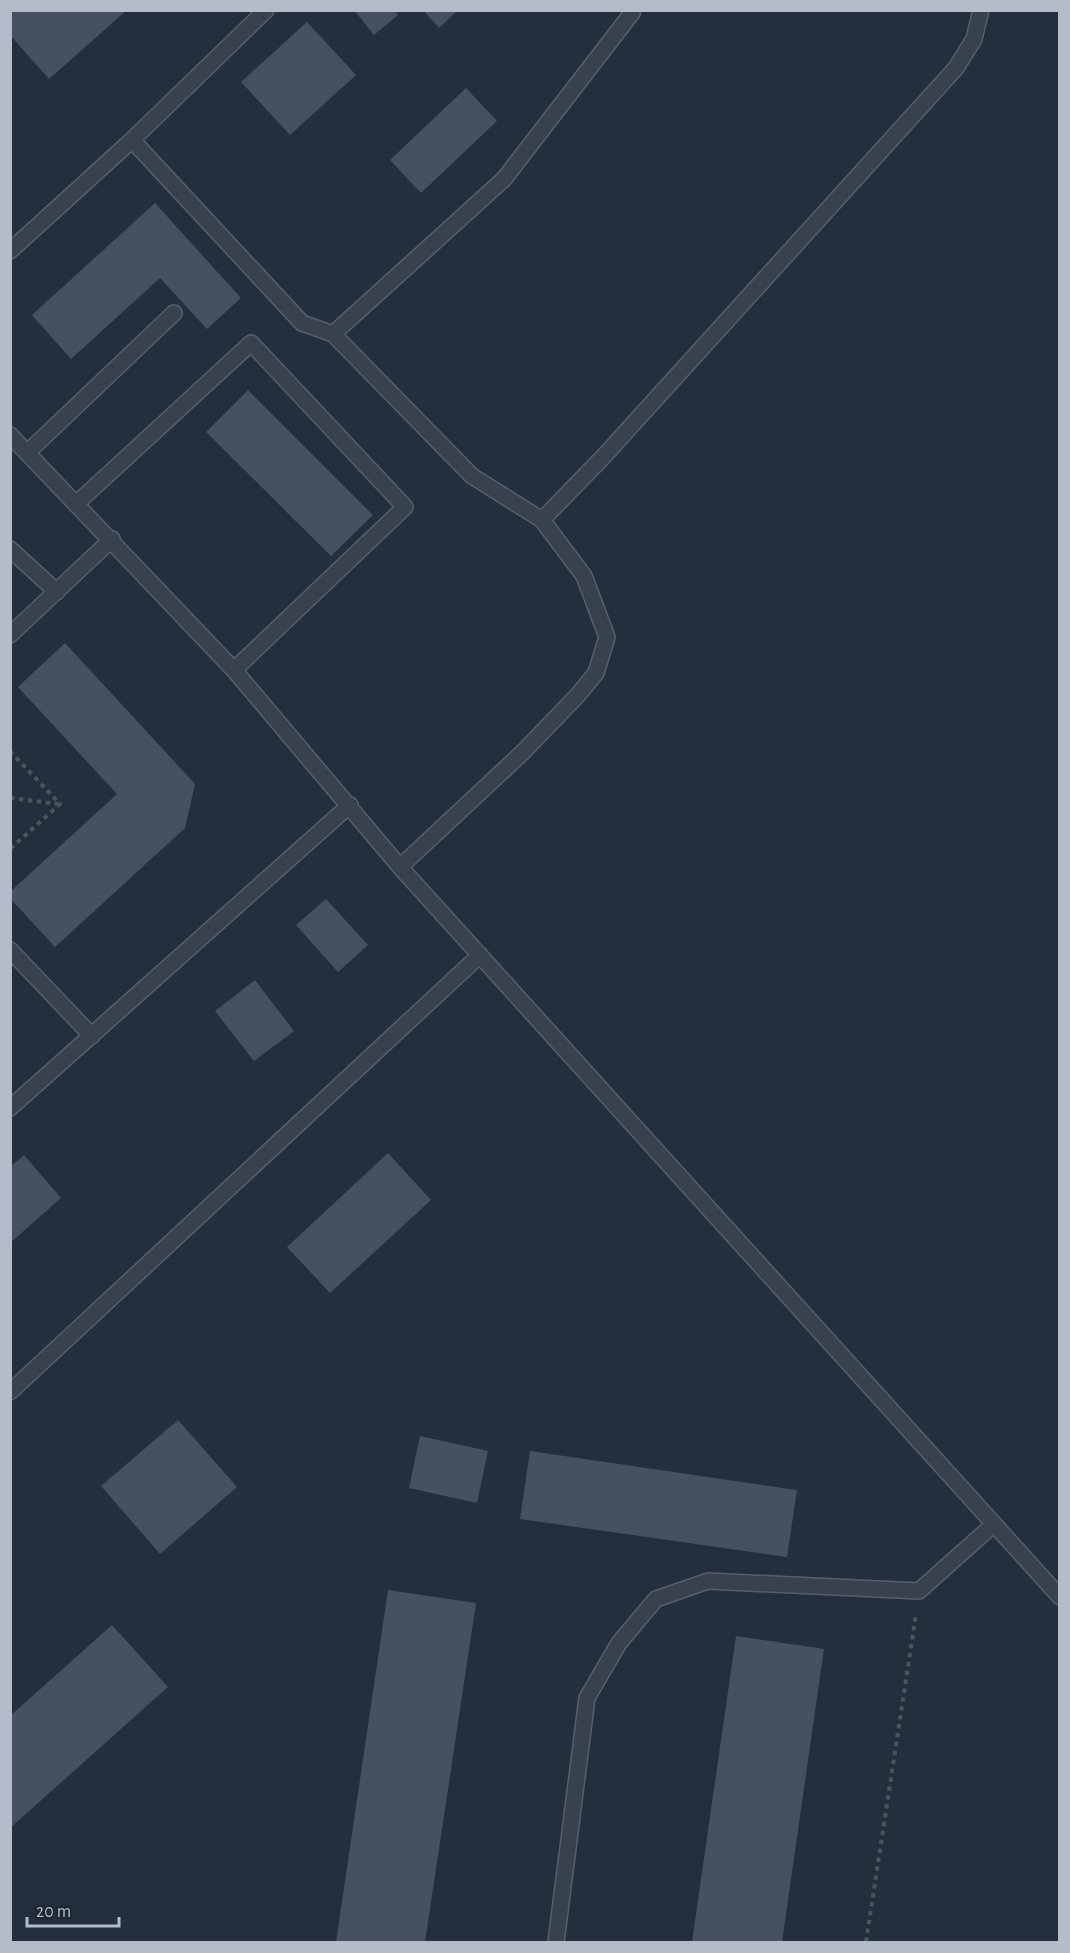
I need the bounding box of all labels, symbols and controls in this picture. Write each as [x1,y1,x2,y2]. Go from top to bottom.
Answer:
scale bar [27,1890,118,1928]
text: 20 m [36,1903,71,1921]

